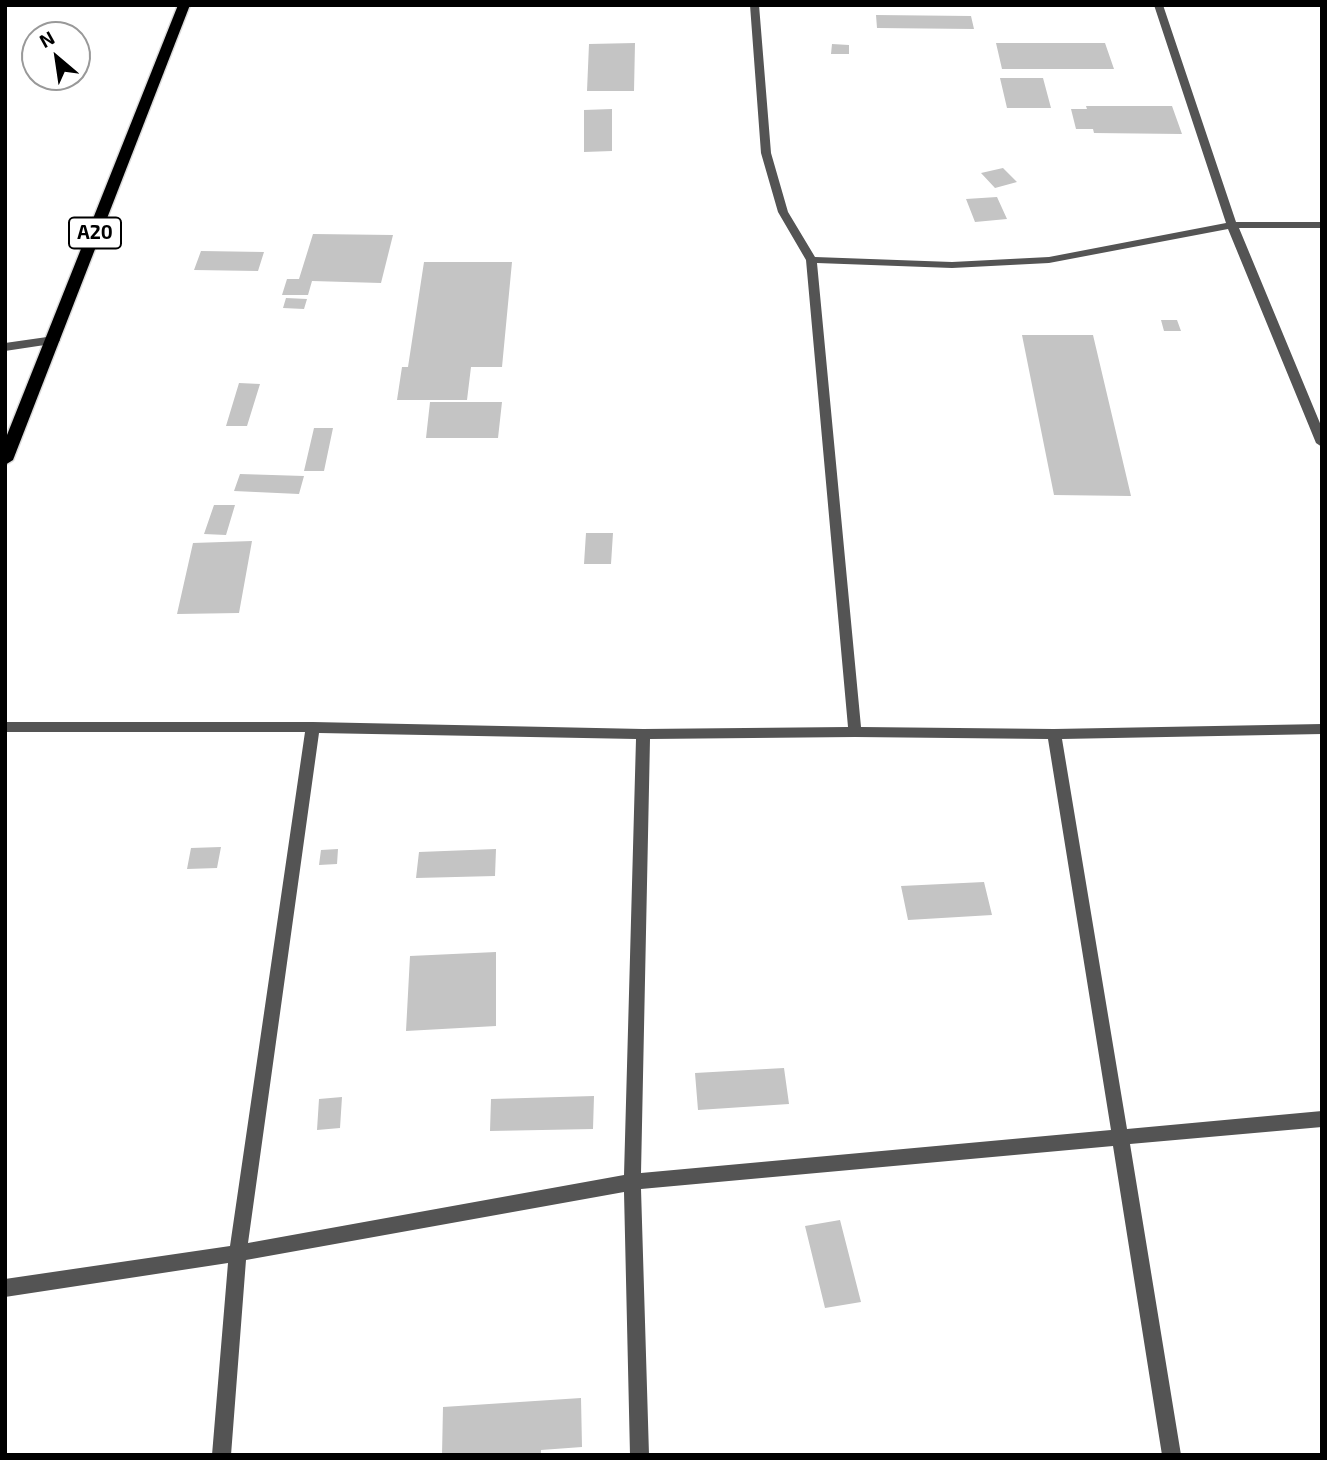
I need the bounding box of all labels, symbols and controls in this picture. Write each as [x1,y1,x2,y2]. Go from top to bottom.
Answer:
north arrow [21,21,91,91]
text: N [35,26,58,52]
road number: A20 [69,218,121,248]

